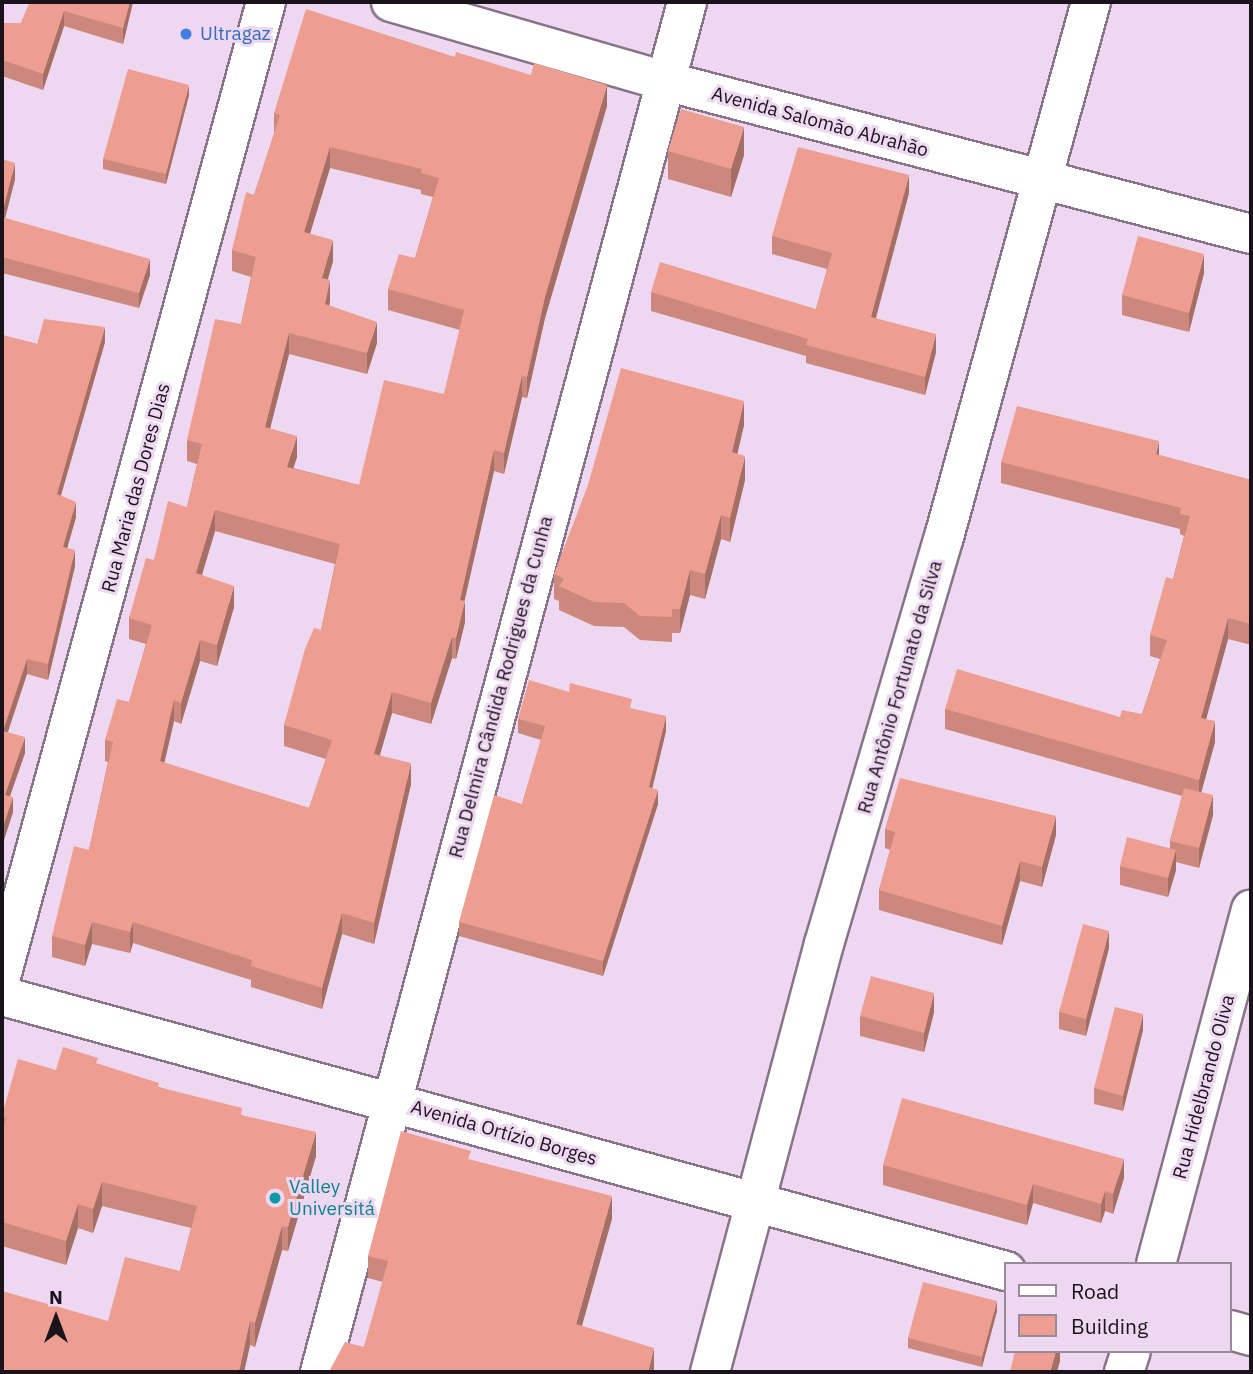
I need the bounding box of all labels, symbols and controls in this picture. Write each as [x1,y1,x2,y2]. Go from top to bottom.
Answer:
place label: Ultragaz [200,23,271,45]
marker: Ultragaz [178,26,194,42]
street label: Avenida Salomão Abrahão [709,82,931,162]
street label: Rua Maria das Dores Dias [97,381,175,595]
street label: Rua Delmira Cândida Rodrigues da Cunha [444,514,558,860]
street label: Rua Antônio Fortunato da Silva [853,558,947,816]
street label: Rua Hidelbrando Oliva [1168,992,1240,1182]
street label: Avenida Ortízio Borges [408,1096,600,1170]
place label: Valley Universitá [289,1176,375,1220]
marker: Valley Universitá [267,1190,283,1206]
legend [1004,1262,1232,1353]
text: Road [1071,1277,1119,1305]
north arrow [21,1283,91,1353]
text: N [49,1285,63,1309]
text: Building [1071,1312,1148,1340]

